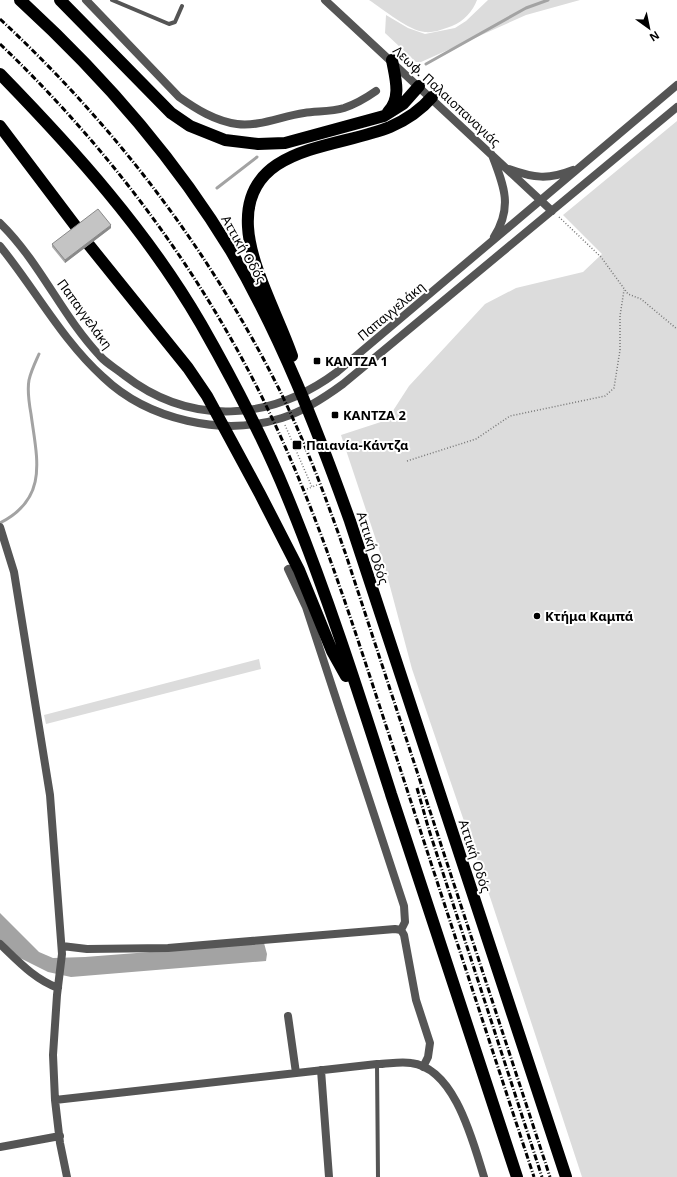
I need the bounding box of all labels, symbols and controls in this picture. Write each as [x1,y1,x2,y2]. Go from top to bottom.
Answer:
north arrow [629,8,669,48]
text: N [647,28,663,46]
street label: Λεωφ. Παλαιοπαναγιάς [389,41,505,151]
street label: Αττική Οδός [217,212,271,286]
street label: Παπαγγελάκη [53,275,117,353]
street label: Παπαγγελάκη [353,277,429,345]
place label: ΚΑΝΤΖΑ 1 [325,352,388,370]
marker: ΚΑΝΤΖΑ 1 [312,356,322,366]
place label: ΚΑΝΤΖΑ 2 [343,406,406,424]
marker: ΚΑΝΤΖΑ 2 [330,410,340,420]
place label: Παιανία-Κάντζα [306,436,409,454]
marker: Παιανία-Κάντζα [291,439,303,451]
street label: Αττική Οδός [353,509,393,587]
place label: Kτήμα Καμπά [545,607,634,625]
marker: Kτήμα Καμπά [532,611,542,621]
street label: Αττική Οδός [455,817,495,895]

